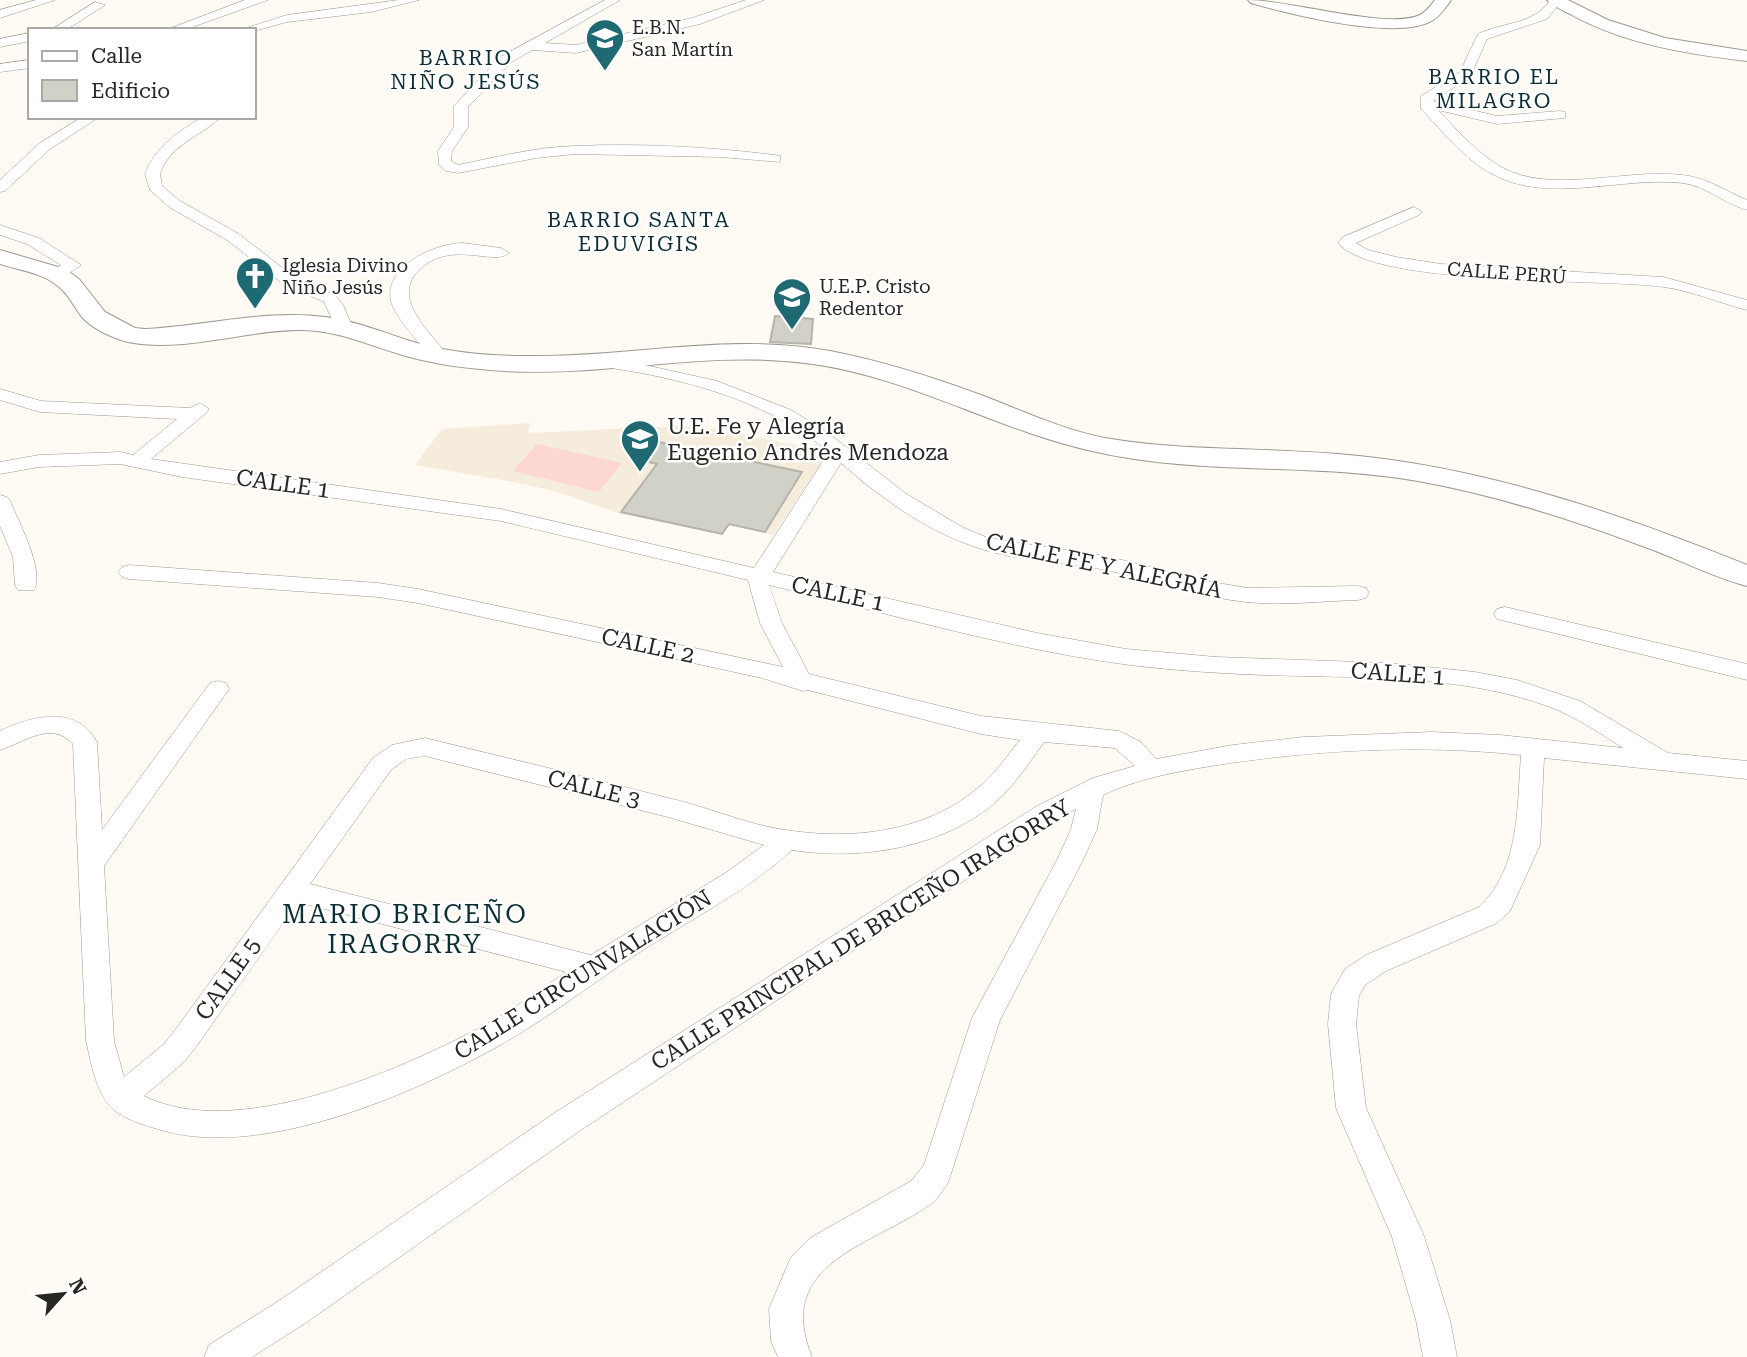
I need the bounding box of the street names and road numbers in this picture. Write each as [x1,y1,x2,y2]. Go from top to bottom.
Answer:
street label: CALLE PERÚ [1446,257,1568,289]
street label: CALLE 1 [234,464,332,504]
street label: CALLE FE Y ALEGRÍA [983,528,1225,604]
street label: CALLE 1 [789,571,887,617]
street label: CALLE 2 [599,623,697,669]
street label: CALLE 1 [1350,657,1446,691]
street label: CALLE 3 [545,764,643,814]
street label: CALLE PRINCIPAL DE BRICEÑO IRAGORRY [646,794,1076,1076]
street label: CALLE CIRCUNVALACIÓN [449,884,717,1066]
street label: CALLE 5 [190,933,266,1025]

